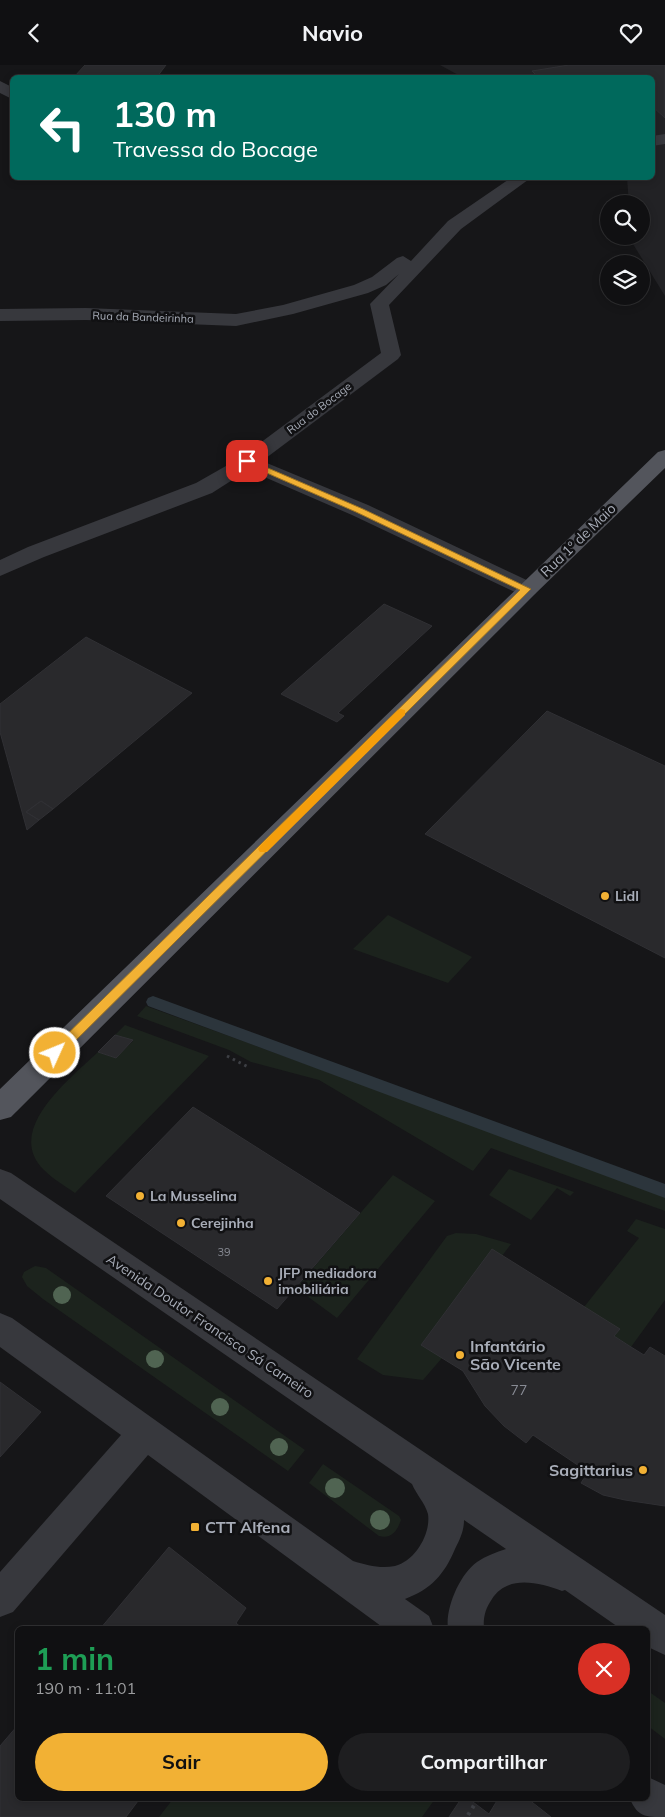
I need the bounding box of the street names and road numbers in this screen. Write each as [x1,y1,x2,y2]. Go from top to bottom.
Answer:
street label: Rua da Bandeirinha [92,308,194,326]
street label: Rua do Bocage [284,379,354,437]
street label: Rua 1º de Maio [536,499,620,581]
street label: Avenida Doutor Francisco Sá Carneiro [103,1250,317,1402]

